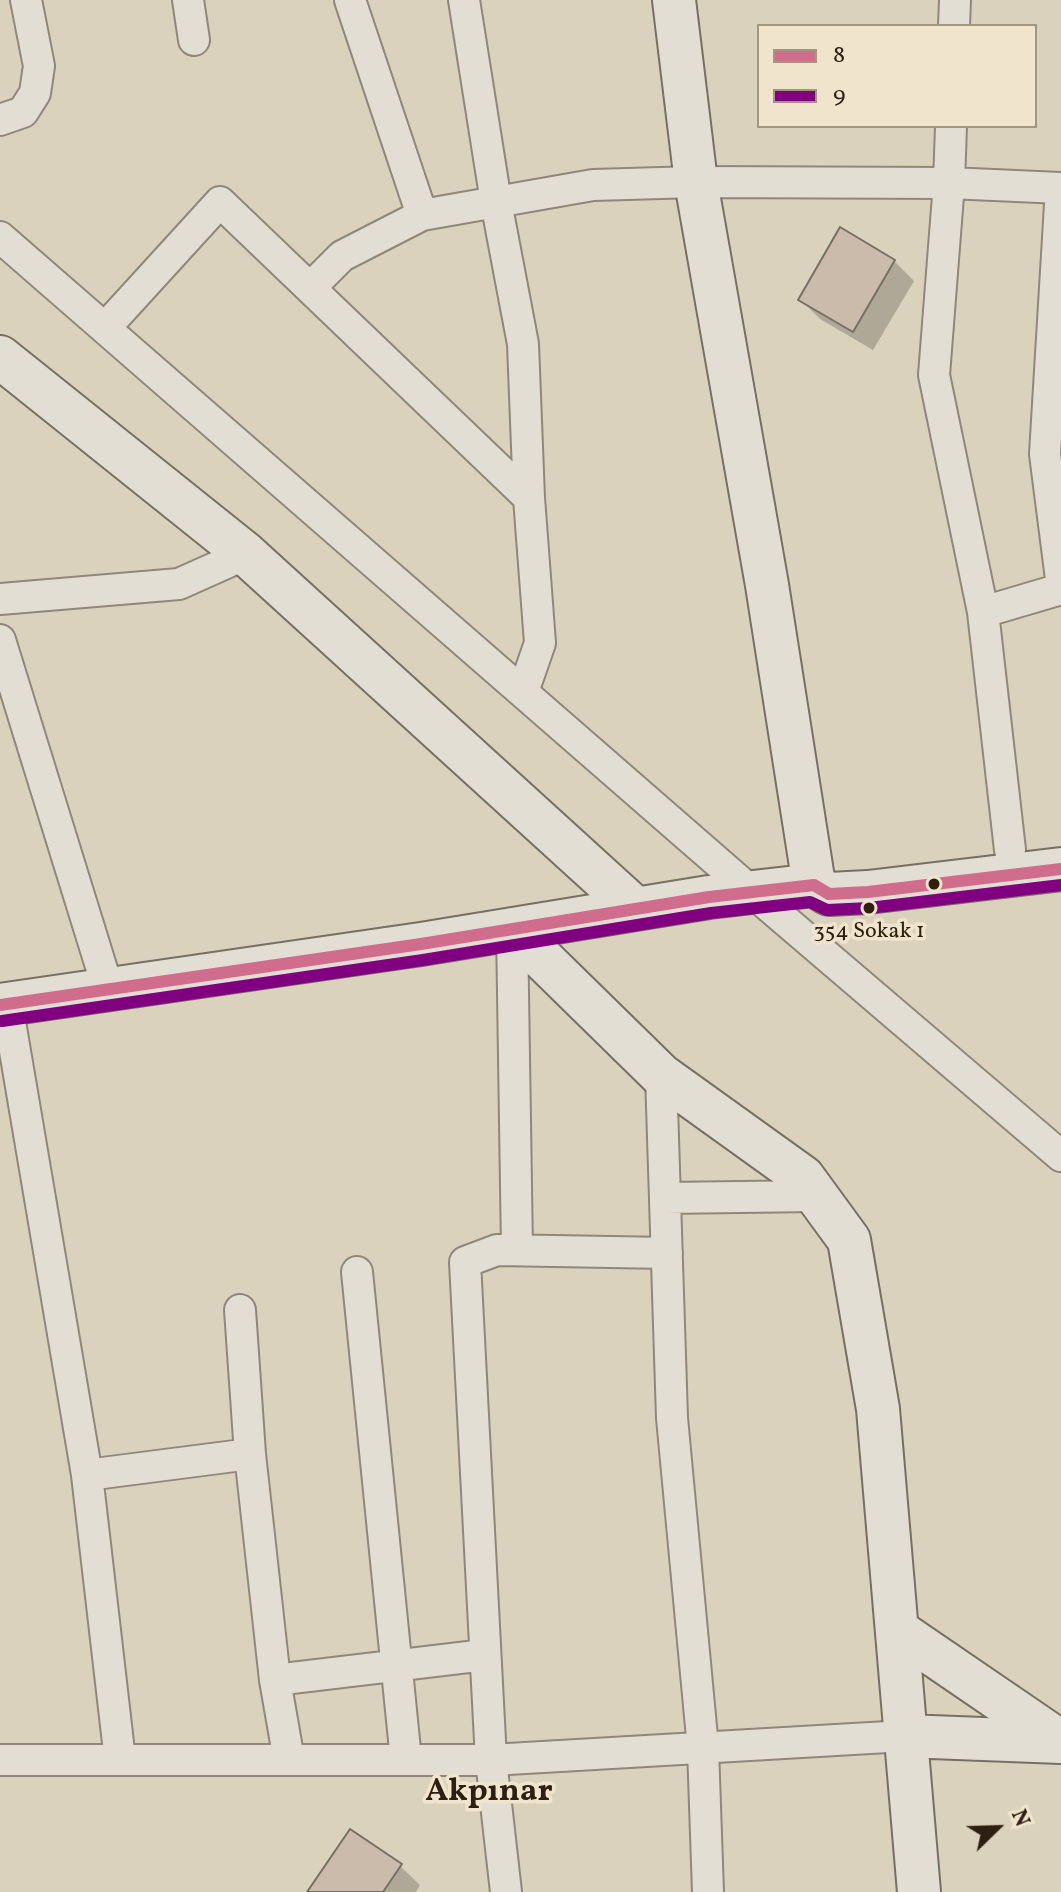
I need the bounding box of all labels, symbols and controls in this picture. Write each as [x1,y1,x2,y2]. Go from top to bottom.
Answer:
legend [757,24,1037,128]
text: 8 [833,39,845,73]
text: 9 [833,79,845,113]
unlabelled marker [926,876,942,892]
marker: 354 Sokak 1 [861,900,877,916]
place label: 354 Sokak 1 [814,920,924,946]
district label: Akpınar [425,1775,553,1813]
north arrow [957,1788,1037,1868]
text: N [1002,1805,1037,1832]

